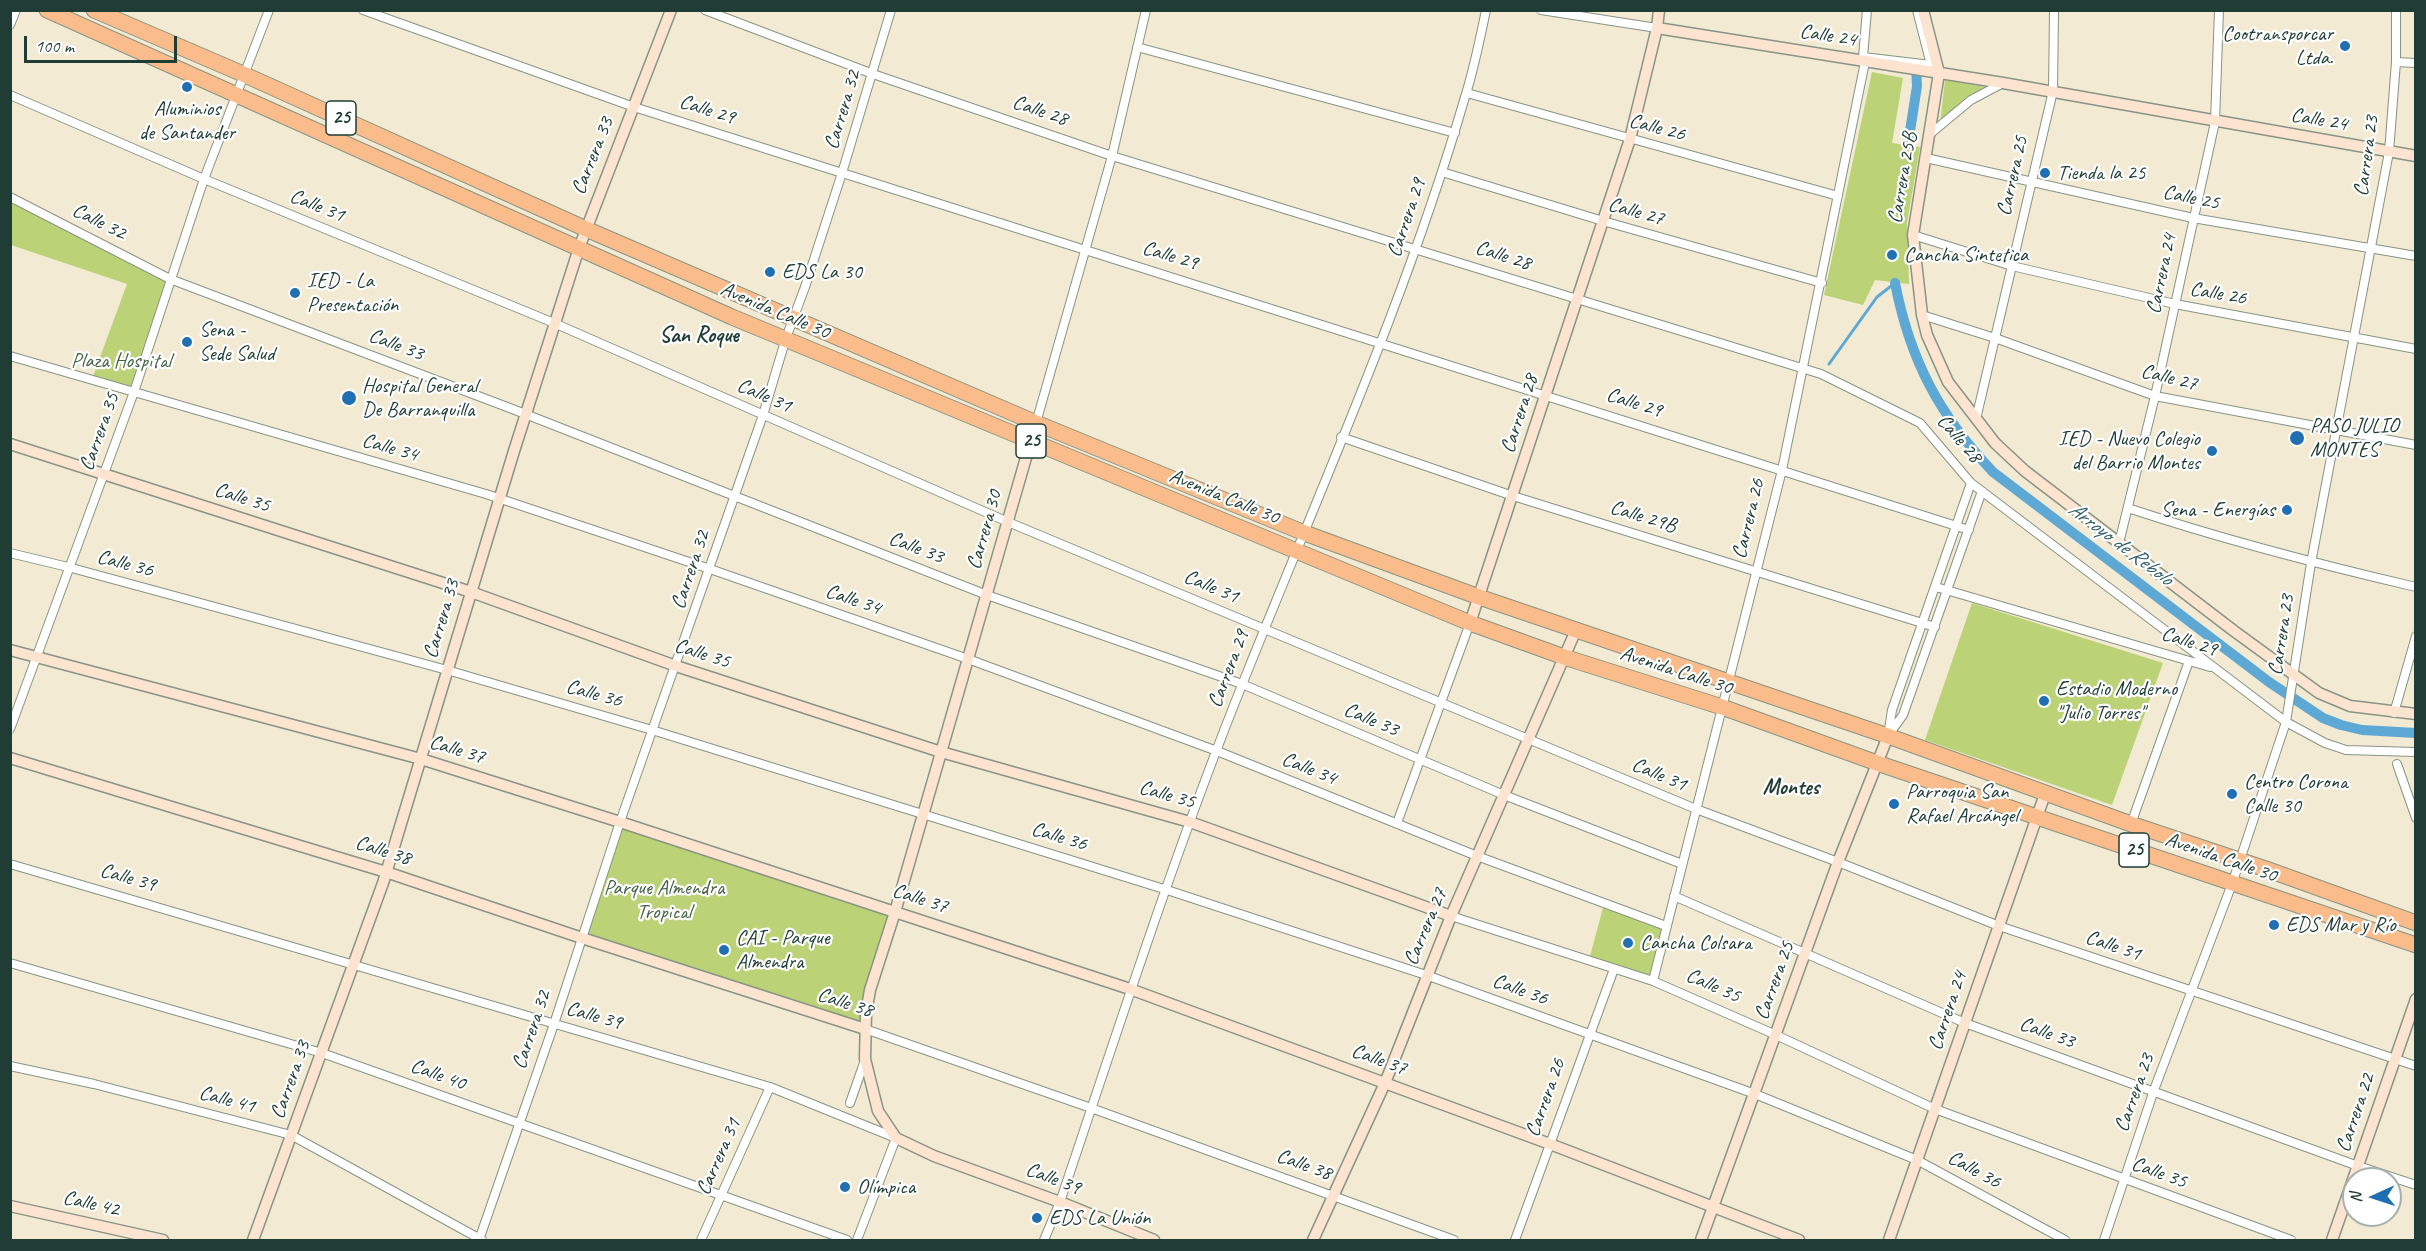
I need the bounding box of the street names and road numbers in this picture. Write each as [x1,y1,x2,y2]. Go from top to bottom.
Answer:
street label: Calle 24 [1798,19,1858,53]
street label: Carrera 32 [819,67,867,153]
street label: Calle 29 [676,89,738,131]
street label: Calle 28 [1009,90,1071,132]
road number: 25 [326,101,356,135]
street label: Calle 24 [2289,103,2349,137]
street label: Calle 26 [1626,108,1688,148]
street label: Carrera 33 [566,114,620,198]
street label: Carrera 23 [2349,114,2385,198]
street label: Carrera 25B [1883,130,1923,226]
street label: Carrera 25 [1992,134,2034,218]
street label: Carrera 29 [1382,176,1432,260]
street label: Calle 25 [2161,180,2221,216]
street label: Calle 31 [286,184,348,228]
street label: Calle 27 [1605,192,1667,232]
street label: Calle 32 [68,198,130,246]
street label: Carrera 24 [2141,232,2183,316]
street label: Calle 28 [1472,235,1534,277]
street label: Calle 29 [1139,236,1201,276]
street label: Avenida Calle 30 [716,277,834,345]
street label: Calle 26 [2188,277,2248,311]
street label: Calle 33 [365,323,427,367]
street label: Calle 27 [2138,359,2200,397]
street label: Carrera 28 [1495,372,1545,456]
street label: Calle 31 [733,373,795,419]
street label: Calle 29 [1603,382,1665,424]
street label: Carrera 35 [74,390,126,474]
street label: Calle 28 [1931,409,1987,469]
road number: 25 [1016,424,1046,458]
street label: Calle 34 [359,428,421,468]
street label: Avenida Calle 30 [1165,463,1283,531]
street label: Calle 35 [211,477,273,519]
street label: Carrera 26 [1727,477,1771,561]
street label: Carrera 30 [962,488,1008,572]
street label: Calle 29B [1607,495,1679,539]
street label: Calle 33 [885,526,947,570]
street label: Carrera 32 [666,528,716,612]
street label: Calle 36 [94,544,156,584]
street label: Calle 31 [1180,564,1242,610]
street label: Carrera 33 [418,576,466,662]
street label: Calle 34 [822,579,884,621]
street label: Carrera 23 [2263,593,2301,677]
street label: Calle 29 [2158,621,2220,663]
street label: Carrera 29 [1203,627,1255,711]
street label: Calle 35 [671,633,733,675]
street label: Avenida Calle 30 [1617,641,1735,701]
street label: Calle 36 [563,674,625,714]
street label: Calle 33 [1340,697,1402,743]
street label: Calle 37 [426,730,488,770]
street label: Calle 34 [1278,747,1340,791]
street label: Calle 31 [1628,752,1690,798]
street label: Calle 35 [1136,775,1198,815]
street label: Calle 36 [1028,817,1090,857]
street label: Avenida Calle 30 [2162,827,2280,889]
street label: Calle 38 [352,830,414,872]
road number: 25 [2119,833,2149,867]
street label: Calle 39 [97,858,159,898]
street label: Calle 37 [889,878,951,920]
street label: Carrera 27 [1399,885,1453,969]
street label: Calle 31 [2082,925,2144,967]
street label: Carrera 25 [1749,939,1801,1023]
street label: Calle 35 [1682,963,1744,1009]
street label: Calle 36 [1489,968,1551,1012]
street label: Carrera 24 [1923,969,1973,1053]
street label: Calle 38 [814,982,876,1024]
street label: Carrera 32 [507,988,557,1072]
street label: Calle 39 [563,996,625,1036]
street label: Calle 33 [2016,1011,2078,1055]
street label: Carrera 33 [265,1038,317,1122]
street label: Calle 37 [1348,1038,1410,1082]
street label: Carrera 23 [2109,1051,2161,1135]
street label: Calle 40 [407,1053,469,1097]
street label: Carrera 26 [1520,1056,1572,1140]
street label: Carrera 22 [2331,1071,2381,1155]
street label: Calle 41 [196,1080,258,1120]
street label: Carrera 31 [691,1115,747,1199]
street label: Calle 38 [1273,1143,1335,1187]
street label: Calle 36 [1943,1145,2005,1195]
street label: Calle 35 [2128,1151,2190,1195]
street label: Calle 39 [1022,1157,1084,1201]
street label: Calle 42 [60,1185,122,1223]

